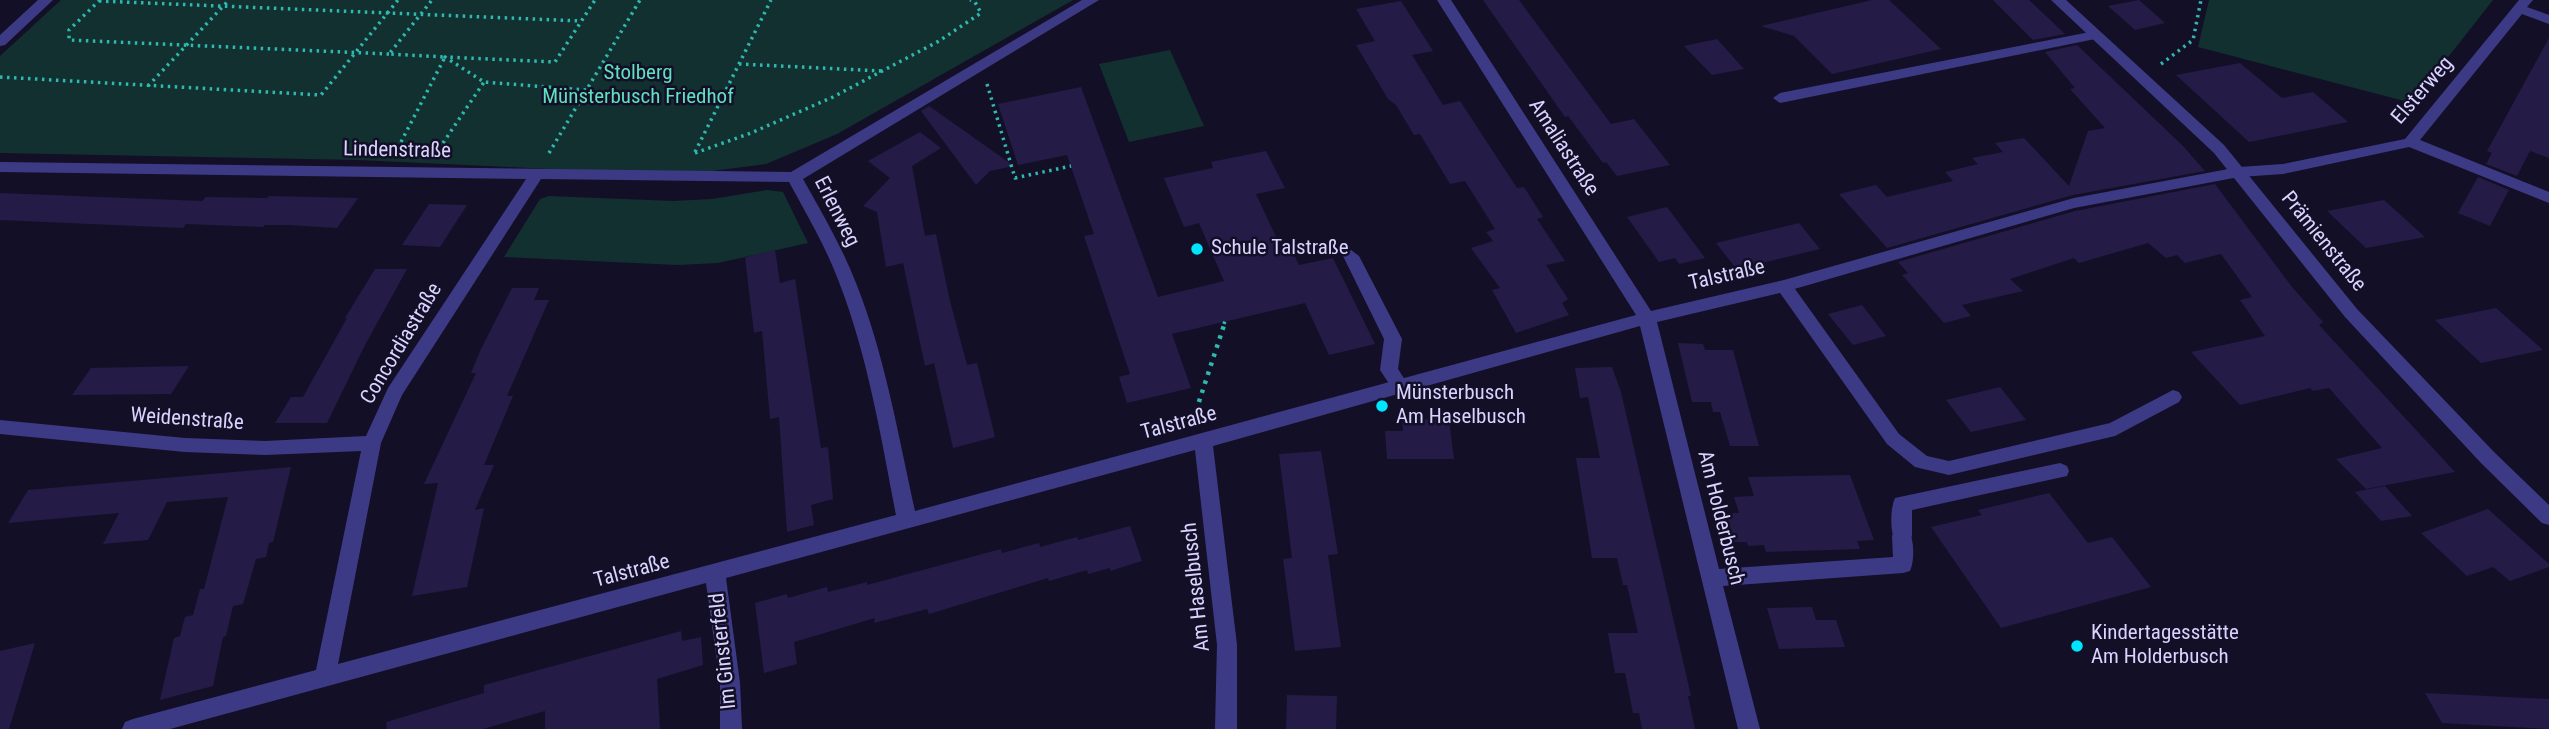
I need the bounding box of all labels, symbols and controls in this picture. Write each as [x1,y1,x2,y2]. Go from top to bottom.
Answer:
street label: Elsterweg [2387,52,2459,130]
park label: Stolberg Münsterbusch Friedhof [542,61,734,111]
street label: Amaliastraße [1522,95,1604,201]
street label: Lindenstraße [343,137,451,165]
street label: Erlenweg [808,173,864,251]
street label: Prämienstraße [2275,187,2371,297]
place label: Schule Talstraße [1211,236,1349,262]
marker: Schule Talstraße [1189,241,1205,257]
street label: Talstraße [1687,255,1767,297]
street label: Concordiastraße [356,279,448,409]
place label: Münsterbusch Am Haselbusch [1396,381,1526,431]
marker: Münsterbusch Am Haselbusch [1374,398,1390,414]
street label: Talstraße [1138,402,1220,446]
street label: Weidenstraße [130,403,244,437]
street label: Am Holderbusch [1691,448,1749,588]
street label: Am Haselbusch [1178,521,1216,653]
street label: Talstraße [591,550,673,594]
street label: Im Ginsterfeld [705,592,743,710]
place label: Kindertagesstätte Am Holderbusch [2091,621,2239,671]
marker: Kindertagesstätte Am Holderbusch [2069,638,2085,654]

